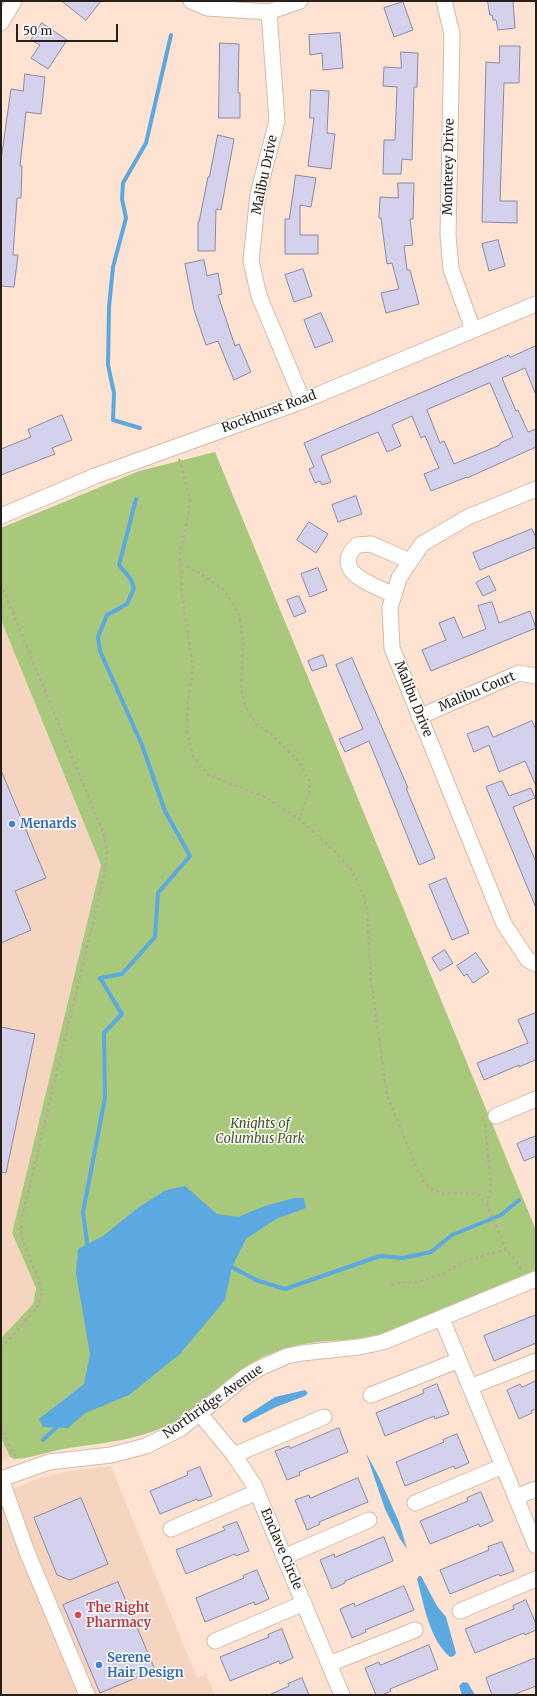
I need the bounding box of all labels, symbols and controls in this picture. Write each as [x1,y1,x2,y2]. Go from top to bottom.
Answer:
scale bar [18,16,120,42]
text: 50 m [23,23,52,38]
street label: Monterey Drive [440,118,458,216]
street label: Malibu Drive [249,134,281,216]
street label: Rockhurst Road [220,388,318,436]
street label: Malibu Drive [391,659,435,739]
street label: Malibu Court [436,669,518,715]
place label: Menards [20,816,77,832]
marker: Menards [7,819,17,829]
park label: Knights of Columbus Park [215,1116,305,1147]
street label: Northridge Avenue [160,1362,266,1442]
street label: Enclave Circle [257,1506,305,1592]
place label: The Right Pharmacy [86,1600,151,1631]
marker: The Right Pharmacy [73,1610,83,1620]
place label: Serene Hair Design [107,1650,184,1681]
marker: Serene Hair Design [94,1660,104,1670]

